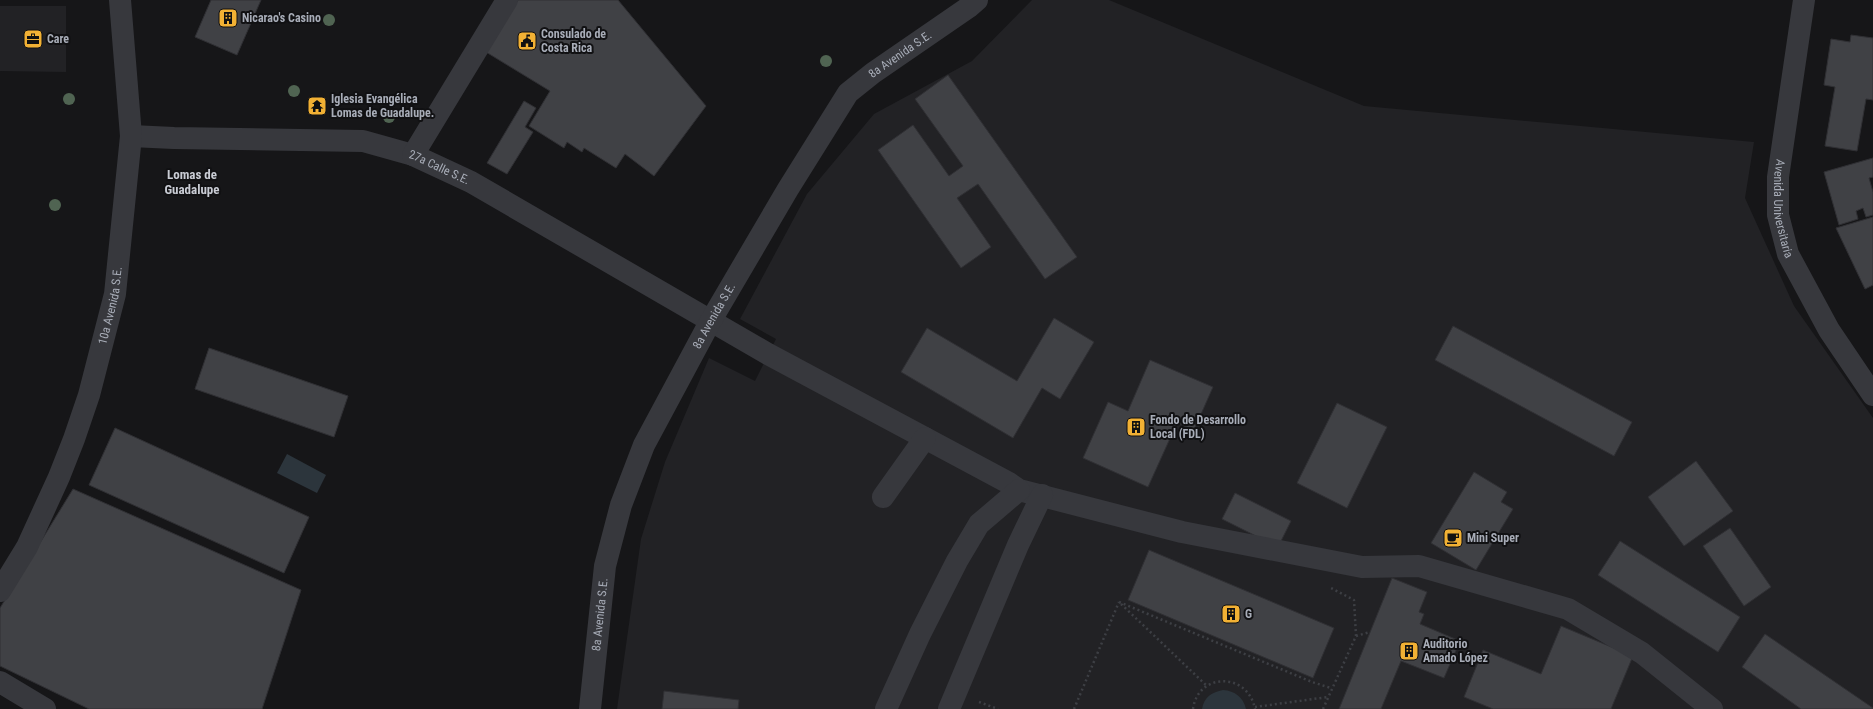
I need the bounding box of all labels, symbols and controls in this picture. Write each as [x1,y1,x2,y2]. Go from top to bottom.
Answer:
building icon: Nicarao's Casino [217,7,239,29]
place label: Nicarao's Casino [242,11,321,25]
place label: Consulado de Costa Rica [541,27,606,55]
office icon: Care [22,28,44,50]
street label: 8a Avenida S.E. [866,28,934,81]
public building icon: Consulado de Costa Rica [516,30,538,52]
place label: Care [47,32,69,46]
place label: Iglesia Evangélica Lomas de Guadalupe. [331,92,434,120]
temple icon: Iglesia Evangélica Lomas de Guadalupe. [306,95,328,117]
street label: 27a Calle S.E. [408,147,472,187]
street label: Avenida Universitaria [1771,158,1796,261]
district label: Lomas de Guadalupe [164,167,220,197]
street label: 10a Avenida S.E. [95,266,125,346]
street label: 8a Avenida S.E. [690,281,738,351]
place label: Fondo de Desarrollo Local (FDL) [1150,413,1246,441]
building icon: Fondo de Desarrollo Local (FDL) [1125,416,1147,438]
cafe icon: Mini Super [1442,527,1464,549]
place label: Mini Super [1467,531,1519,545]
street label: 8a Avenida S.E. [589,577,611,652]
building icon: G [1220,603,1242,625]
place label: G [1245,607,1252,621]
place label: Auditorio Amado López [1423,637,1488,665]
building icon: Auditorio Amado López [1398,640,1420,662]

